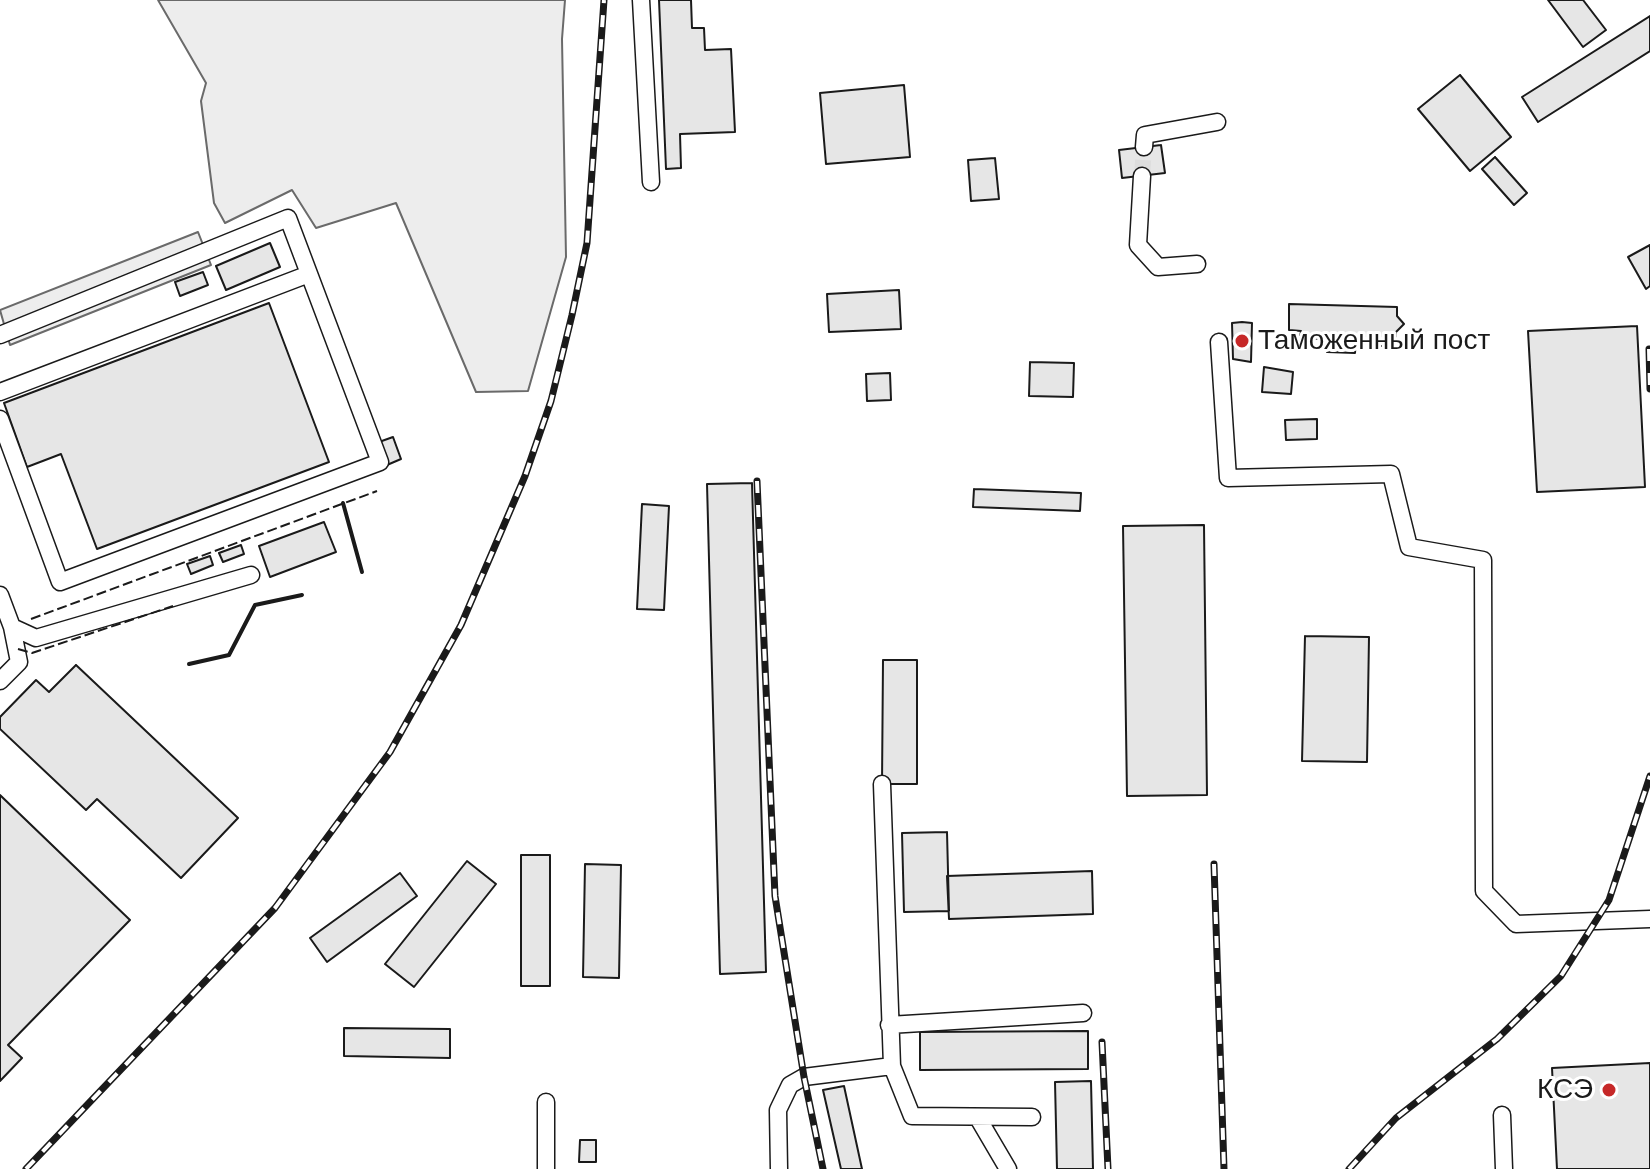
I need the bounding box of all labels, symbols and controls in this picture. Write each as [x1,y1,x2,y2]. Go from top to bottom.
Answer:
place label: Таможенный пост [1258,324,1490,358]
marker: Таможенный пост [1233,332,1251,350]
place label: КСЭ [1537,1073,1593,1107]
marker: КСЭ [1600,1081,1618,1099]

